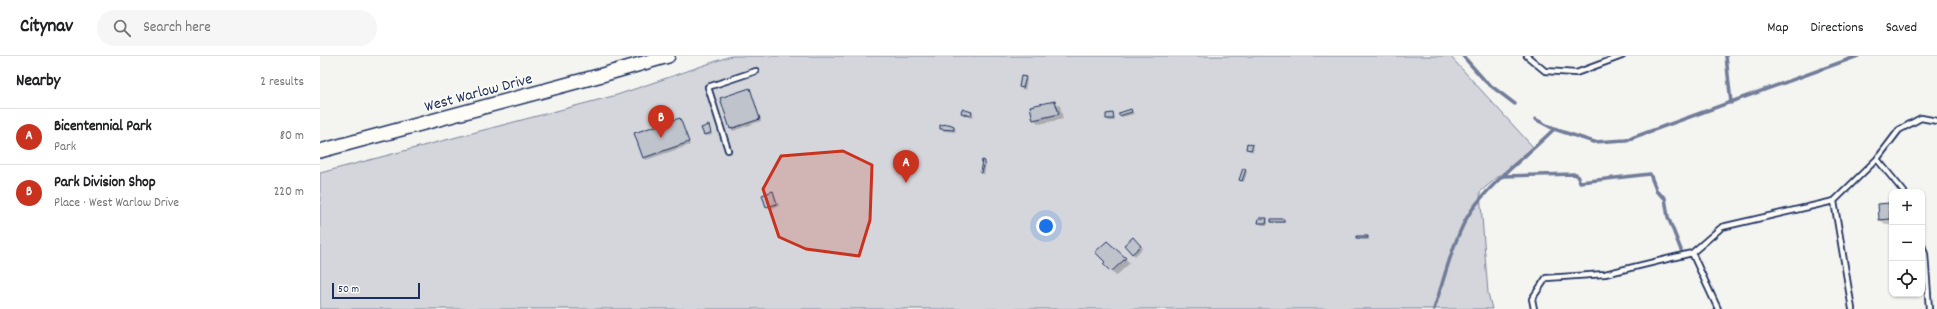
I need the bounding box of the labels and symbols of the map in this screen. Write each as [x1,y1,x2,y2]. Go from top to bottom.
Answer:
street label: West Warlow Drive [422,68,535,119]
pin: B [648,105,674,138]
pin: A [893,150,919,183]
your location [1036,216,1056,236]
scale bar [332,281,420,300]

